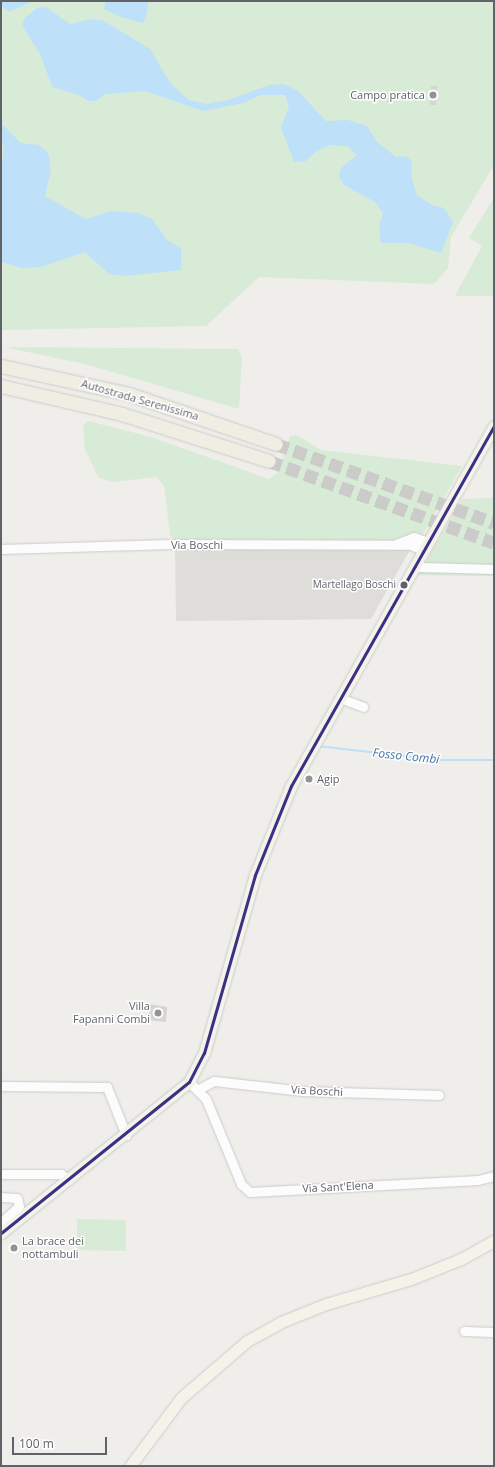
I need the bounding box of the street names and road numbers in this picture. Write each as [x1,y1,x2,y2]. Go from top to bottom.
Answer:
street label: Autostrada Serenissima [80,377,200,423]
street label: Via Boschi [171,538,223,552]
street label: Via Boschi [291,1083,343,1099]
street label: Via Sant'Elena [302,1179,374,1195]

